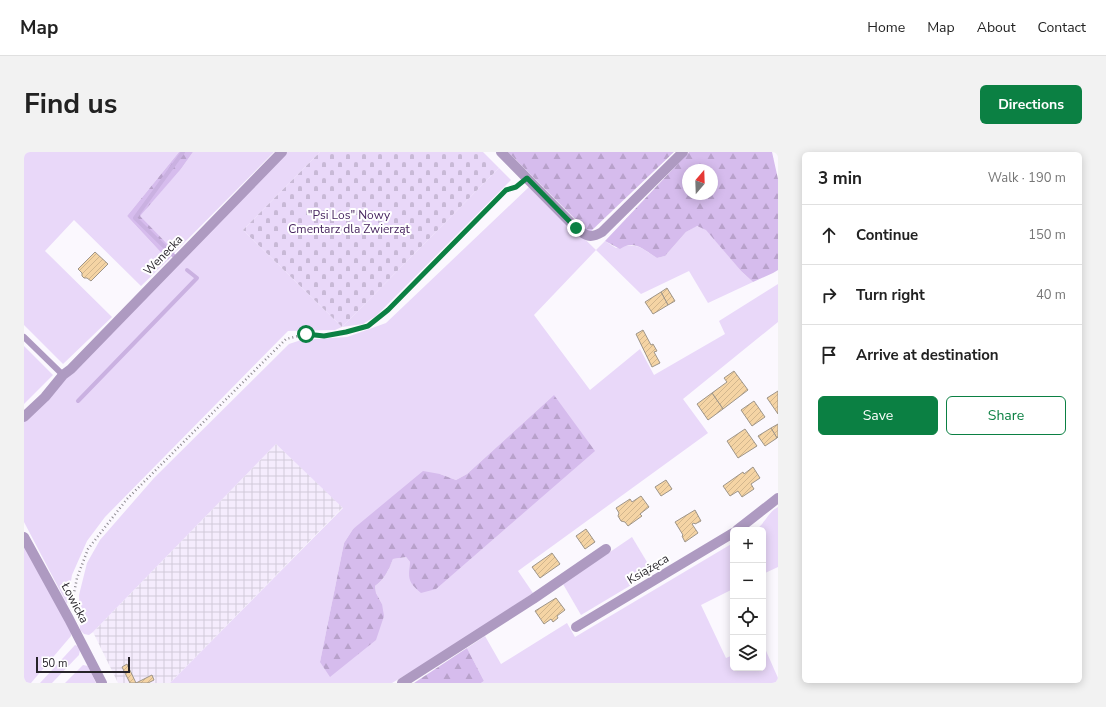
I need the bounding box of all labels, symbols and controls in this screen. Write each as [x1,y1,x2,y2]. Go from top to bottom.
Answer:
text: Map [20,15,58,41]
text: Home [867,18,905,37]
text: Map [927,18,955,37]
text: About [977,18,1016,37]
text: Contact [1038,18,1086,37]
text: Find us [24,85,118,123]
button: Directions [980,85,1082,124]
north arrow [682,164,718,200]
text: 3 min [818,167,862,190]
text: Walk · 190 m [988,169,1066,187]
park label: "Psi Los" Nowy Cmentarz dla Zwierząt [288,207,411,237]
route end [567,219,585,237]
icon: ahead [818,224,840,246]
text: Continue [856,225,918,245]
text: 150 m [1028,226,1066,244]
street label: Wenecka [140,231,186,279]
icon: right [818,284,840,306]
text: Turn right [856,285,925,305]
text: 40 m [1036,286,1066,304]
route start [297,325,315,343]
icon: arrive [818,344,840,366]
text: Arrive at destination [856,345,999,365]
button: Save [818,396,938,435]
button: Share [946,396,1066,435]
map controls [730,527,766,671]
button: + [730,527,766,563]
street label: Książęca [624,550,672,588]
button: − [730,563,766,599]
street label: Łowicka [57,579,92,626]
button: locate [730,599,766,635]
button: layers [730,635,766,671]
scale bar [36,655,130,674]
text: 50 m [42,656,67,671]

